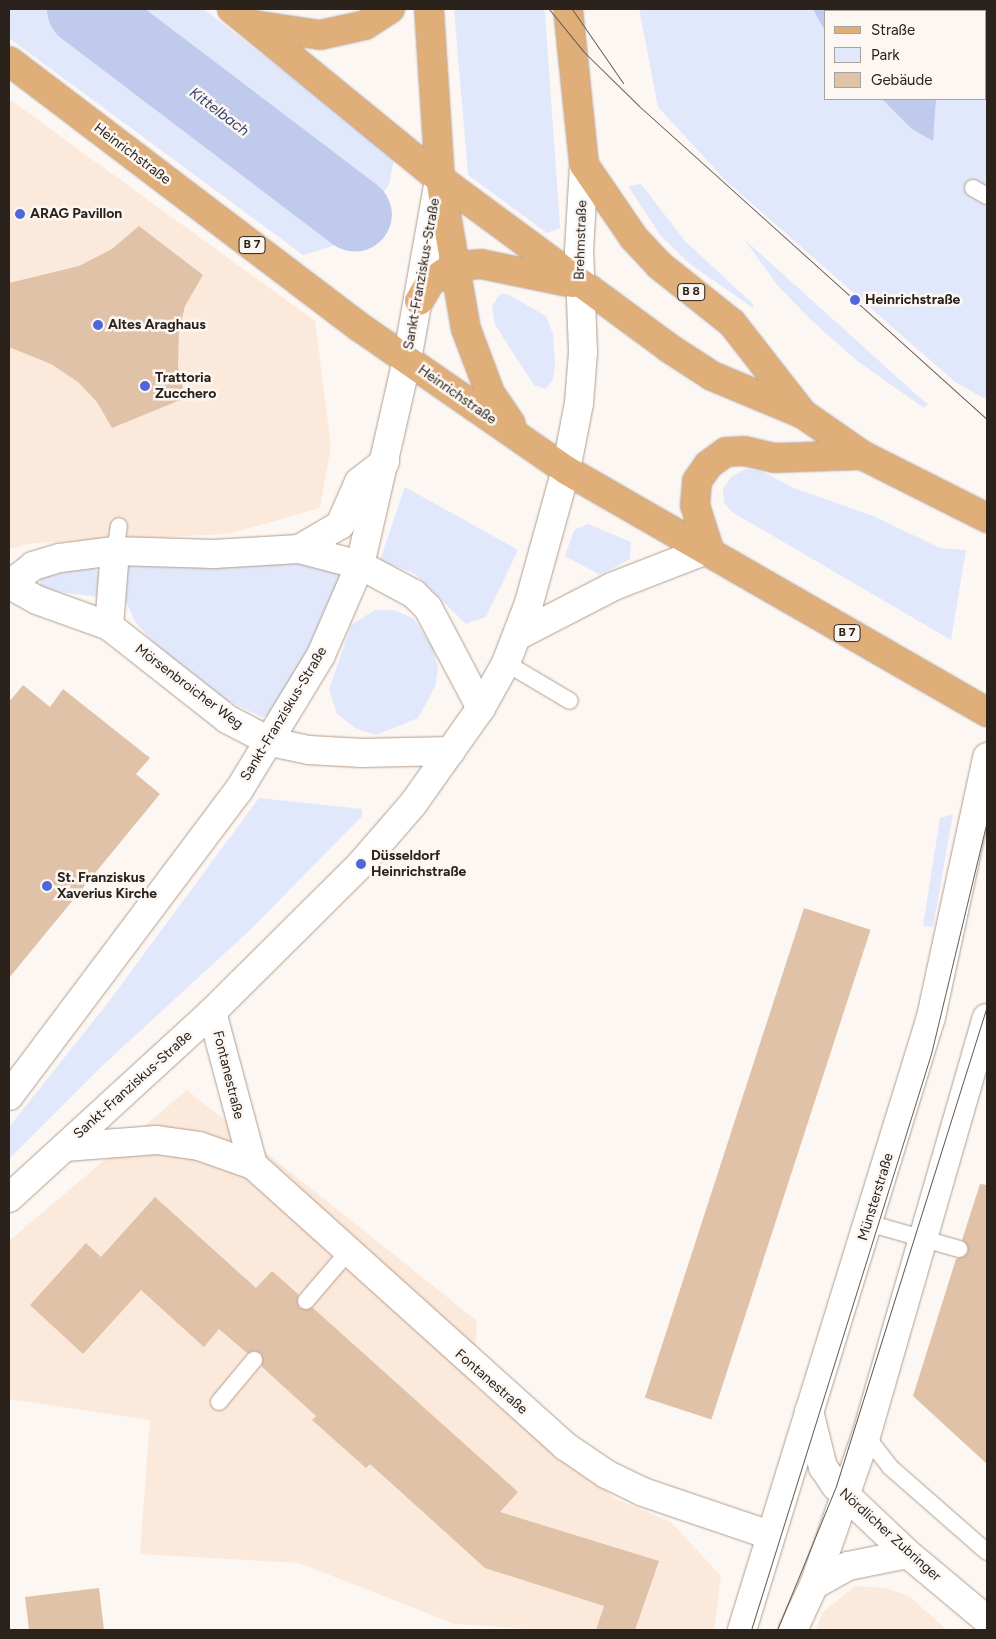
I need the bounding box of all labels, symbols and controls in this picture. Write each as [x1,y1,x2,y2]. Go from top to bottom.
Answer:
legend [824,10,986,100]
text: Straße [871,21,915,39]
text: Park [871,46,900,64]
text: Gebäude [871,71,932,89]
water label: Kittelbach [186,84,252,140]
street label: Heinrichstraße [90,120,174,188]
street label: Sankt-Franziskus-Straße [400,197,444,351]
street label: Brehmstraße [571,200,591,280]
place label: ARAG Pavillon [30,206,122,222]
marker: ARAG Pavillon [14,208,26,220]
road number: B 7 [238,236,266,254]
road number: B 8 [676,282,706,302]
place label: Heinrichstraße [865,292,960,308]
marker: Heinrichstraße [849,294,861,306]
place label: Altes Araghaus [108,317,206,333]
marker: Altes Araghaus [92,319,104,331]
street label: Heinrichstraße [415,362,499,428]
place label: Trattoria Zucchero [155,370,216,402]
marker: Trattoria Zucchero [139,380,151,392]
road number: B 7 [833,624,861,642]
street label: Mörsenbroicher Weg [132,641,246,733]
street label: Sankt-Franziskus-Straße [237,644,331,784]
place label: Düsseldorf Heinrichstraße [371,848,466,880]
marker: Düsseldorf Heinrichstraße [355,858,367,870]
place label: St. Franziskus Xaverius Kirche [57,870,157,902]
marker: St. Franziskus Xaverius Kirche [41,880,53,892]
street label: Sankt-Franziskus-Straße [70,1027,196,1143]
street label: Fontanestraße [209,1029,247,1121]
street label: Münsterstraße [855,1151,897,1243]
street label: Fontanestraße [451,1346,531,1418]
street label: Nördlicher Zubringer [836,1485,944,1585]

